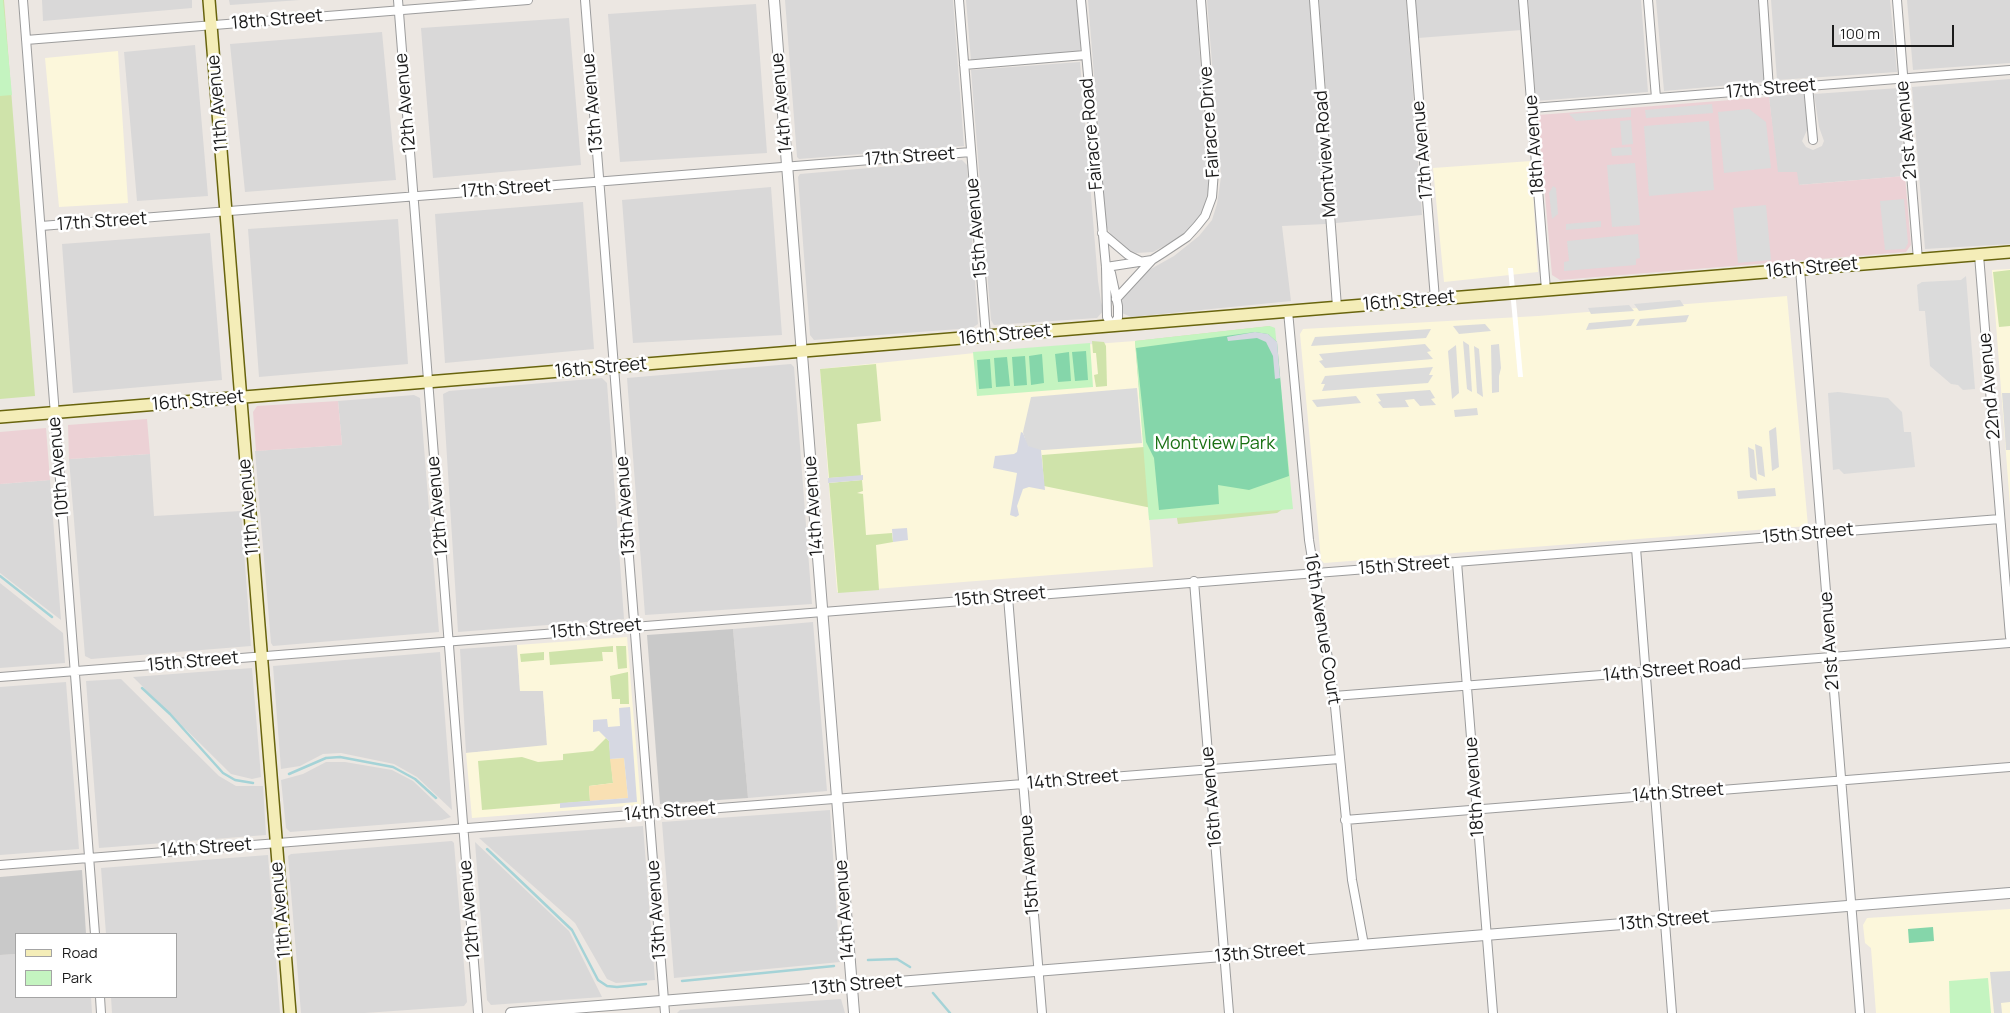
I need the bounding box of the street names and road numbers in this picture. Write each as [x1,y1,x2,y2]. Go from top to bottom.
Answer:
street label: 18th Street [230,5,324,35]
street label: 12th Avenue [391,52,421,154]
street label: 13th Avenue [578,52,608,154]
street label: 14th Avenue [767,52,797,154]
street label: 11th Avenue [203,54,233,152]
street label: Fairacre Drive [1195,66,1225,178]
street label: 17th Street [1725,74,1817,104]
street label: Fairacre Road [1076,77,1108,191]
street label: 21st Avenue [1892,80,1922,180]
street label: Montview Road [1311,90,1341,218]
street label: 18th Avenue [1521,94,1549,196]
street label: 17th Avenue [1408,100,1438,200]
street label: 17th Street [864,143,956,171]
street label: 17th Street [460,175,552,203]
street label: 15th Avenue [962,177,992,279]
street label: 17th Street [56,208,148,236]
street label: 16th Street [1765,253,1859,283]
street label: 16th Street [1362,286,1456,316]
street label: 16th Street [958,320,1052,350]
street label: 22nd Avenue [1975,332,2005,440]
street label: 16th Street [554,353,648,383]
street label: 16th Street [151,386,245,416]
street label: 10th Avenue [44,416,74,518]
street label: 12th Avenue [423,455,453,557]
street label: 13th Avenue [612,455,640,557]
street label: 14th Avenue [800,455,828,557]
street label: 11th Avenue [234,458,264,556]
street label: 15th Street [1761,519,1855,549]
street label: 16th Avenue Court [1299,552,1345,706]
street label: 15th Street [1357,552,1451,580]
street label: 15th Street [953,582,1047,612]
street label: 21st Avenue [1816,591,1844,691]
street label: 15th Street [549,614,643,644]
street label: 15th Street [146,647,240,677]
street label: 14th Street Road [1602,653,1742,687]
street label: 18th Avenue [1461,736,1489,838]
street label: 16th Avenue [1197,746,1227,848]
street label: 14th Street [1026,765,1120,795]
street label: 14th Street [1631,779,1725,807]
street label: 14th Street [623,798,717,826]
street label: 15th Avenue [1016,814,1044,916]
street label: 14th Street [159,834,253,862]
street label: 12th Avenue [455,859,485,961]
street label: 13th Avenue [643,859,671,961]
street label: 14th Avenue [831,859,859,961]
street label: 11th Avenue [266,861,296,959]
street label: 13th Street [1618,906,1710,936]
street label: 13th Street [1214,938,1306,968]
street label: 13th Street [811,970,903,1000]

